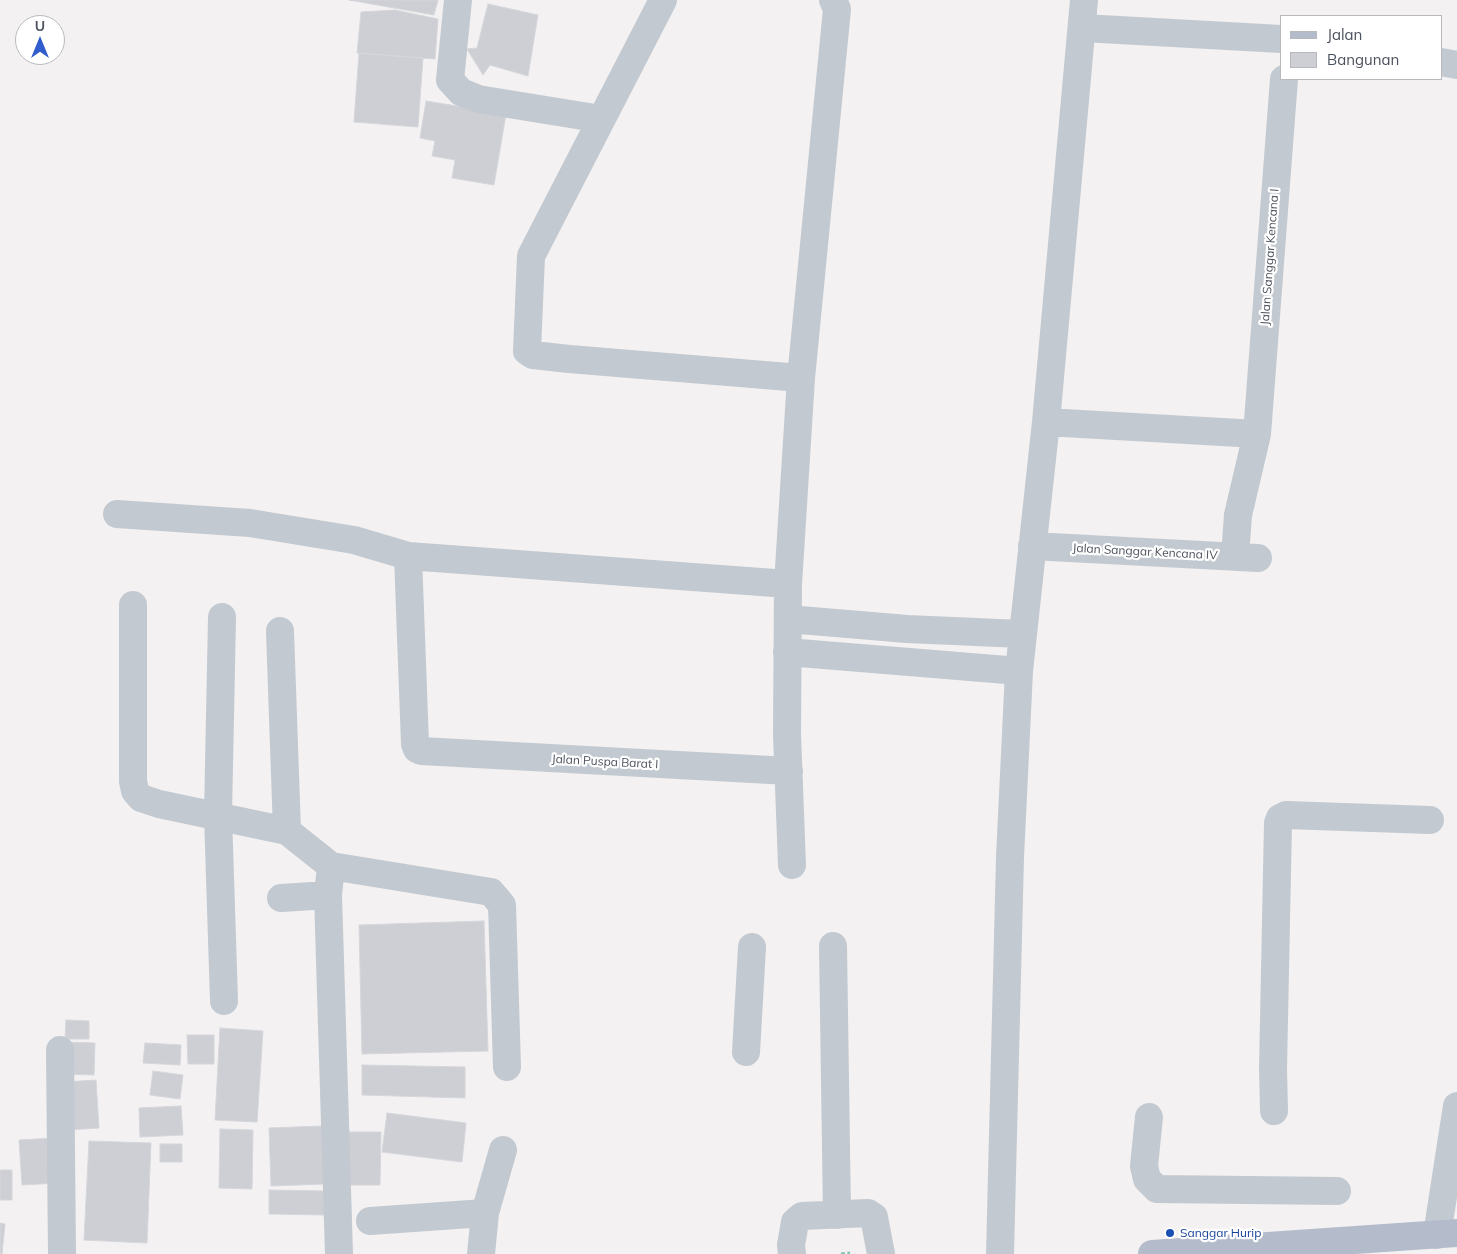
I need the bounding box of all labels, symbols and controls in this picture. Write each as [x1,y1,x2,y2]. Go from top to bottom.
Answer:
north arrow [15,15,65,65]
legend [1280,15,1442,80]
text: U [35,17,45,35]
text: Jalan [1327,25,1362,44]
text: Bangunan [1327,50,1399,69]
street label: Jalan Sanggar Kencana I [1258,188,1282,326]
street label: Jalan Sanggar Kencana IV [1072,541,1218,563]
street label: Jalan Puspa Barat I [551,752,659,772]
place label: Sanggar Hurip [1180,1226,1261,1240]
marker: Sanggar Hurip [1164,1227,1176,1239]

